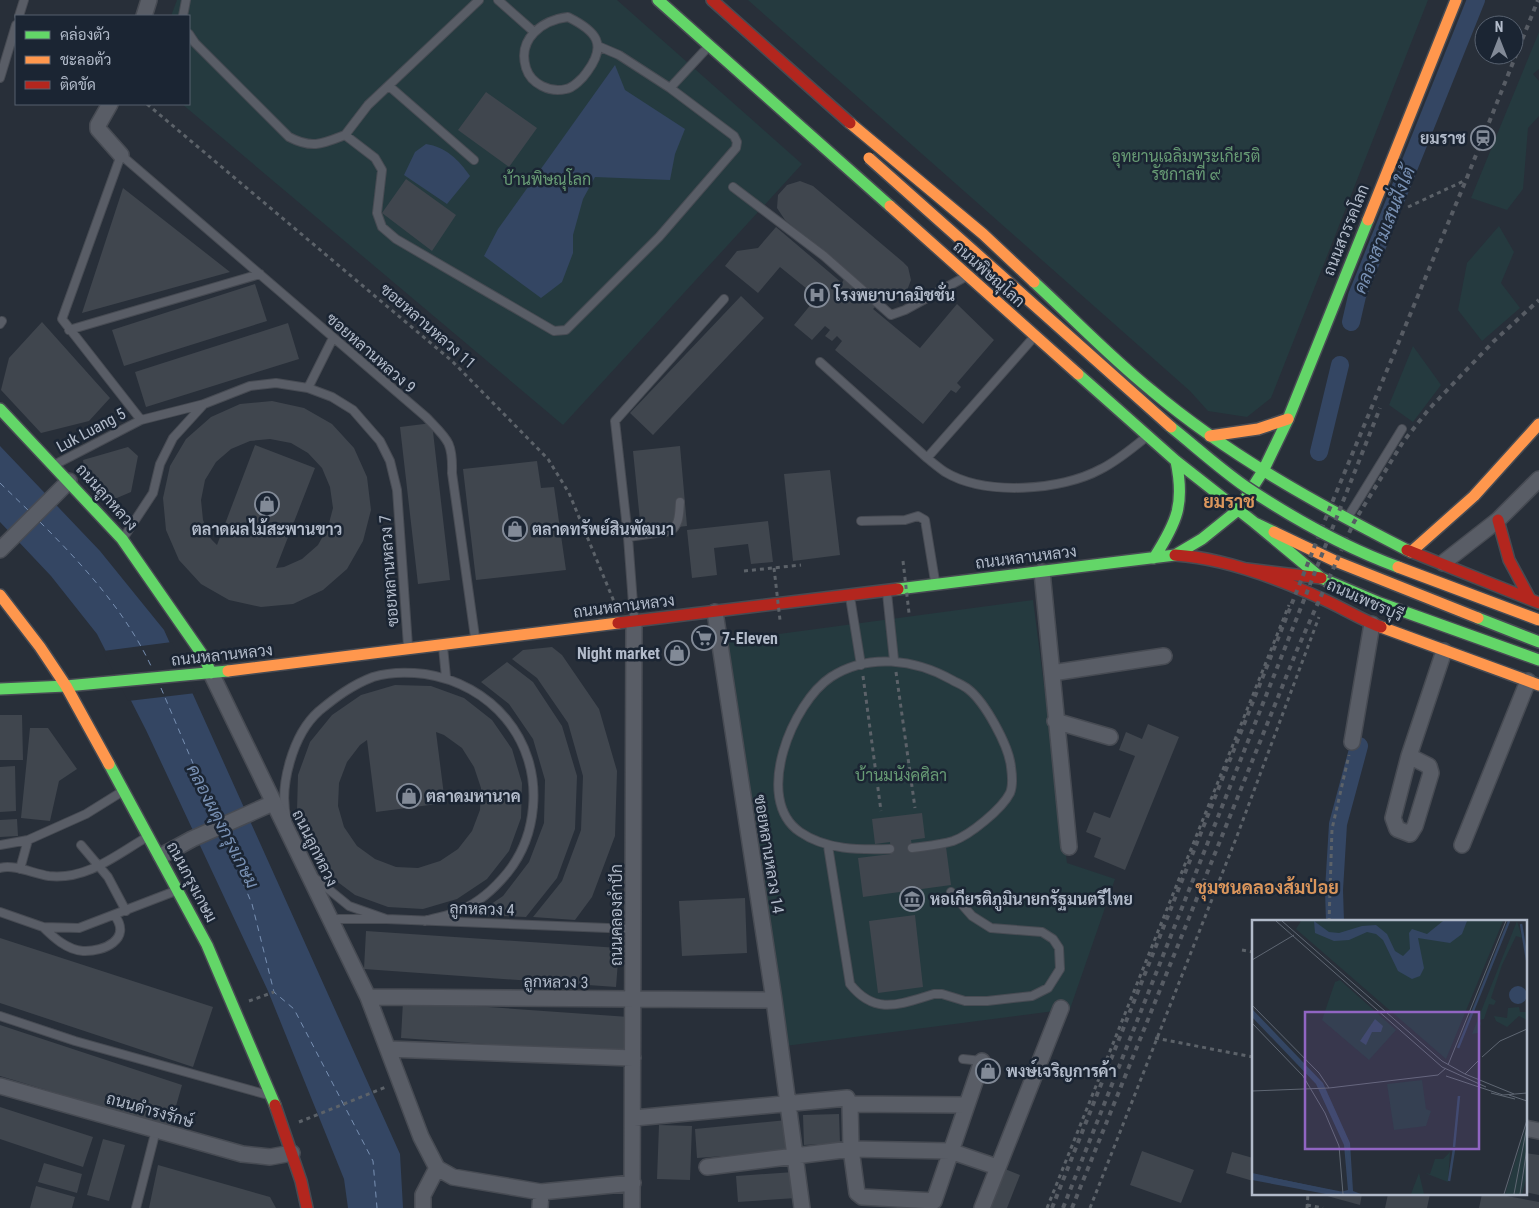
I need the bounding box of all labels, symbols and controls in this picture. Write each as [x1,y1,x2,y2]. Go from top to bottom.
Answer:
legend [15,15,190,105]
north arrow [1474,15,1524,65]
text: N [1495,19,1503,35]
text: คล่องตัว [60,25,110,44]
text: ชะลอตัว [60,51,111,69]
text: ติดขัด [60,76,96,94]
station icon: ยมราช [1470,125,1496,151]
place label: ยมราช [1420,129,1466,148]
park label: อุทยานเฉลิมพระเกียรติ รัชกาลที่ ๙ [1112,145,1260,184]
water label: คลองสามเสนฝั่งใต้ [1345,159,1420,297]
park label: บ้านพิษณุโลก [503,168,591,191]
street label: ถนนสวรรคโลก [1317,181,1373,278]
street label: ถนนพิษณุโลก [948,235,1030,313]
street label: ซอยหลานหลวง 11 [376,279,480,373]
place label: โรงพยาบาลมิชชั่น [833,281,955,305]
hospital icon: โรงพยาบาลมิชชั่น [804,282,830,308]
street label: ซอยหลานหลวง 9 [322,309,420,397]
street label: Luk Luang 5 [53,404,129,456]
street label: ถนนลูกหลวง [71,460,142,536]
shop icon: ตลาดผลไม้สะพานขาว [254,491,280,517]
district label: ยมราช [1203,491,1255,512]
street label: ซอยหลานหลวง 7 [376,514,402,628]
shop icon: ตลาดทรัพย์สินพัฒนา [502,516,528,542]
place label: ตลาดผลไม้สะพานขาว [192,518,342,539]
place label: ตลาดทรัพย์สินพัฒนา [532,518,674,539]
street label: ถนนหลานหลวง [974,541,1078,573]
street label: ถนนเพชรบุรี [1323,573,1407,627]
street label: ถนนหลานหลวง [572,590,676,622]
supermarket icon: 7-Eleven [691,625,717,651]
place label: 7-Eleven [722,629,778,648]
street label: ถนนหลานหลวง [170,640,274,670]
shop icon: Night market [664,640,690,666]
place label: Night market [577,644,660,663]
water label: คลองผดุงกรุงเกษม [181,760,263,892]
park label: บ้านมนังคศิลา [855,765,947,785]
shop icon: ตลาดมหานาค [396,783,422,809]
place label: ตลาดมหานาค [426,787,521,806]
street label: ซอยหลานหลวง 14 [750,793,788,915]
street label: ถนนลูกหลวง [286,806,342,890]
street label: ถนนกรุงเกษม [161,838,221,927]
street label: ถนนคลองลำปัก [607,864,626,966]
district label: ชุมชนคลองส้มป่อย [1195,876,1339,902]
museum icon: หอเกียรติภูมินายกรัฐมนตรีไทย [899,886,925,912]
place label: หอเกียรติภูมินายกรัฐมนตรีไทย [930,888,1133,912]
street label: ลูกหลวง 4 [449,898,515,922]
inset map [1252,920,1526,1196]
street label: ลูกหลวง 3 [523,972,589,994]
shop icon: พงษ์เจริญการค้า [975,1058,1001,1084]
place label: พงษ์เจริญการค้า [1006,1059,1117,1082]
street label: ถนนดำรงรักษ์ [104,1086,197,1132]

